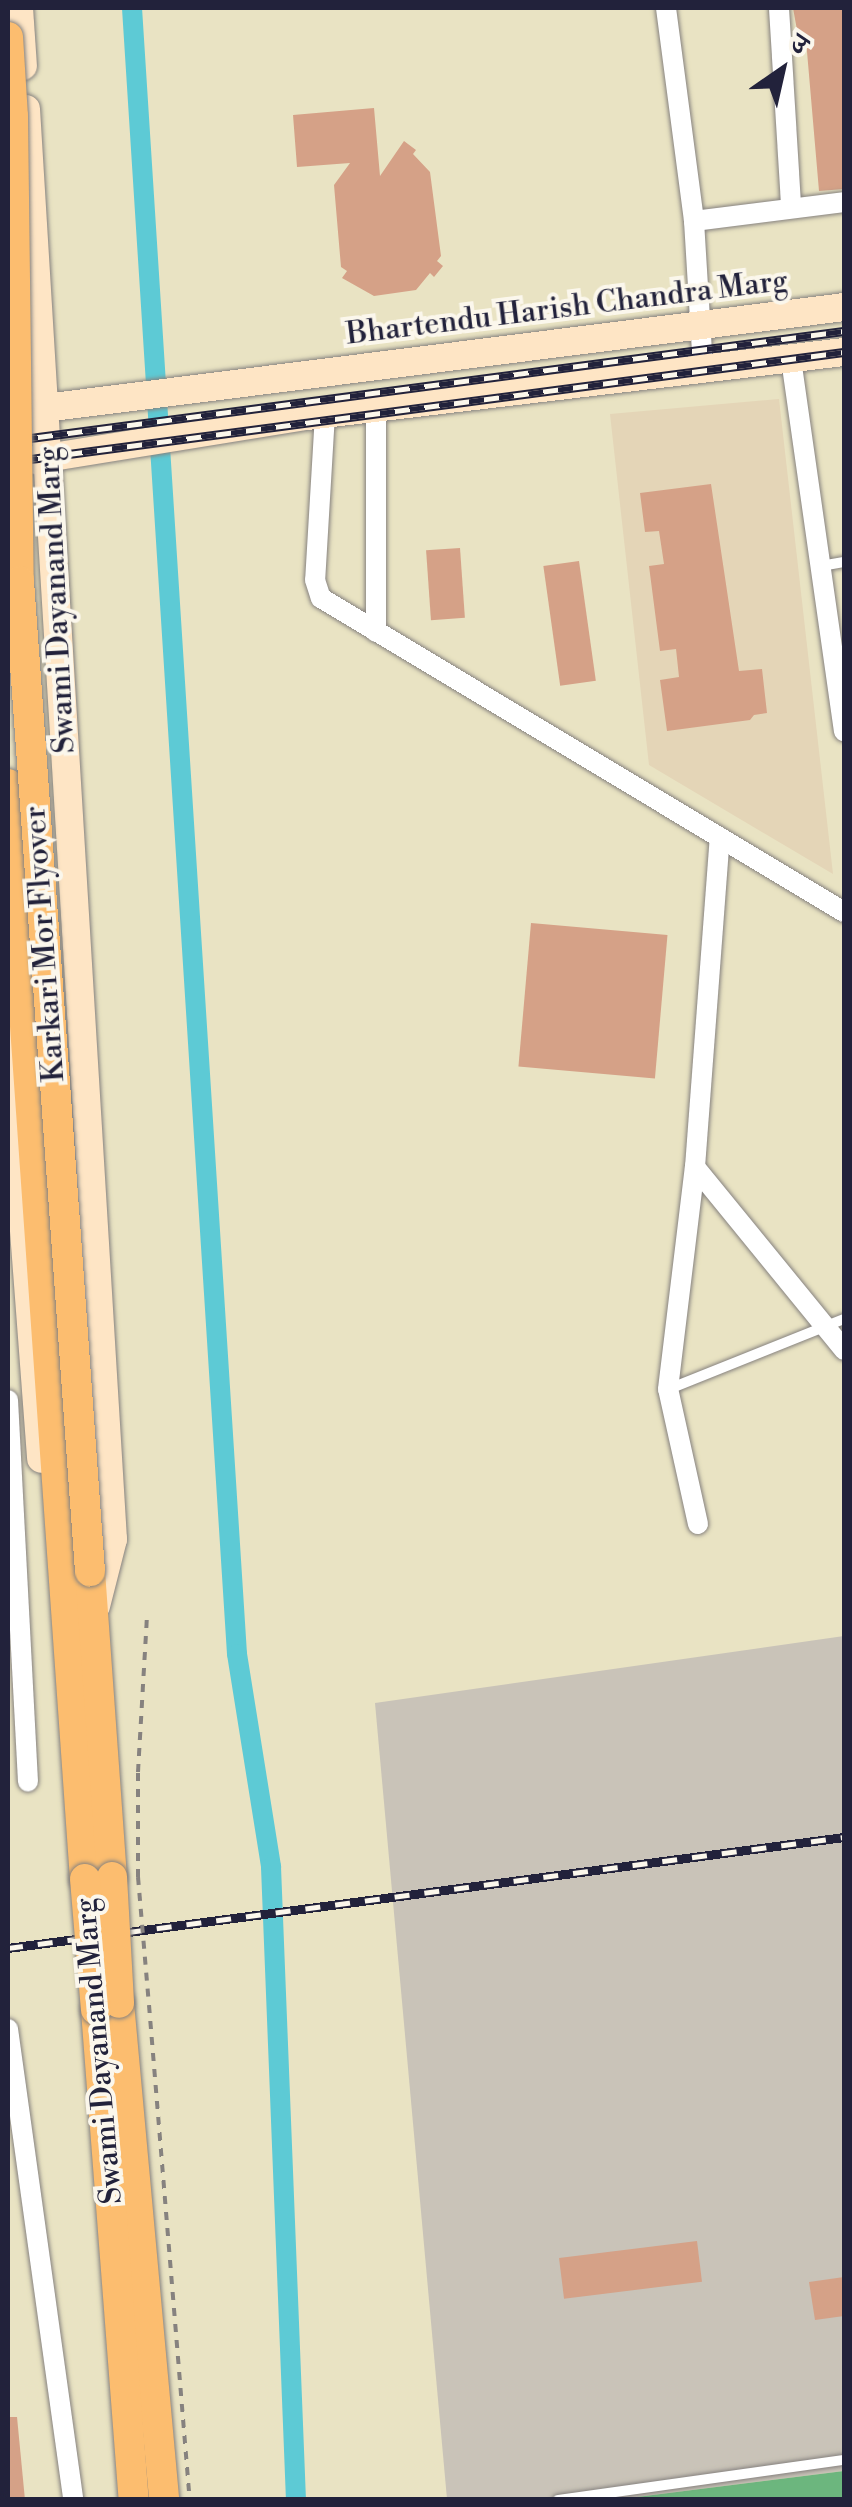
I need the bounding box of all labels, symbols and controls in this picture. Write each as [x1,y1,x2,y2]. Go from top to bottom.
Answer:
north arrow [732,20,832,120]
text: उ [783,26,815,63]
street label: Bhartendu Harish Chandra Marg [344,263,790,353]
street label: Swami Dayanand Marg [31,446,83,754]
street label: Karkari Mor Flyover [17,805,73,1083]
street label: Swami Dayanand Marg [68,1896,130,2206]

